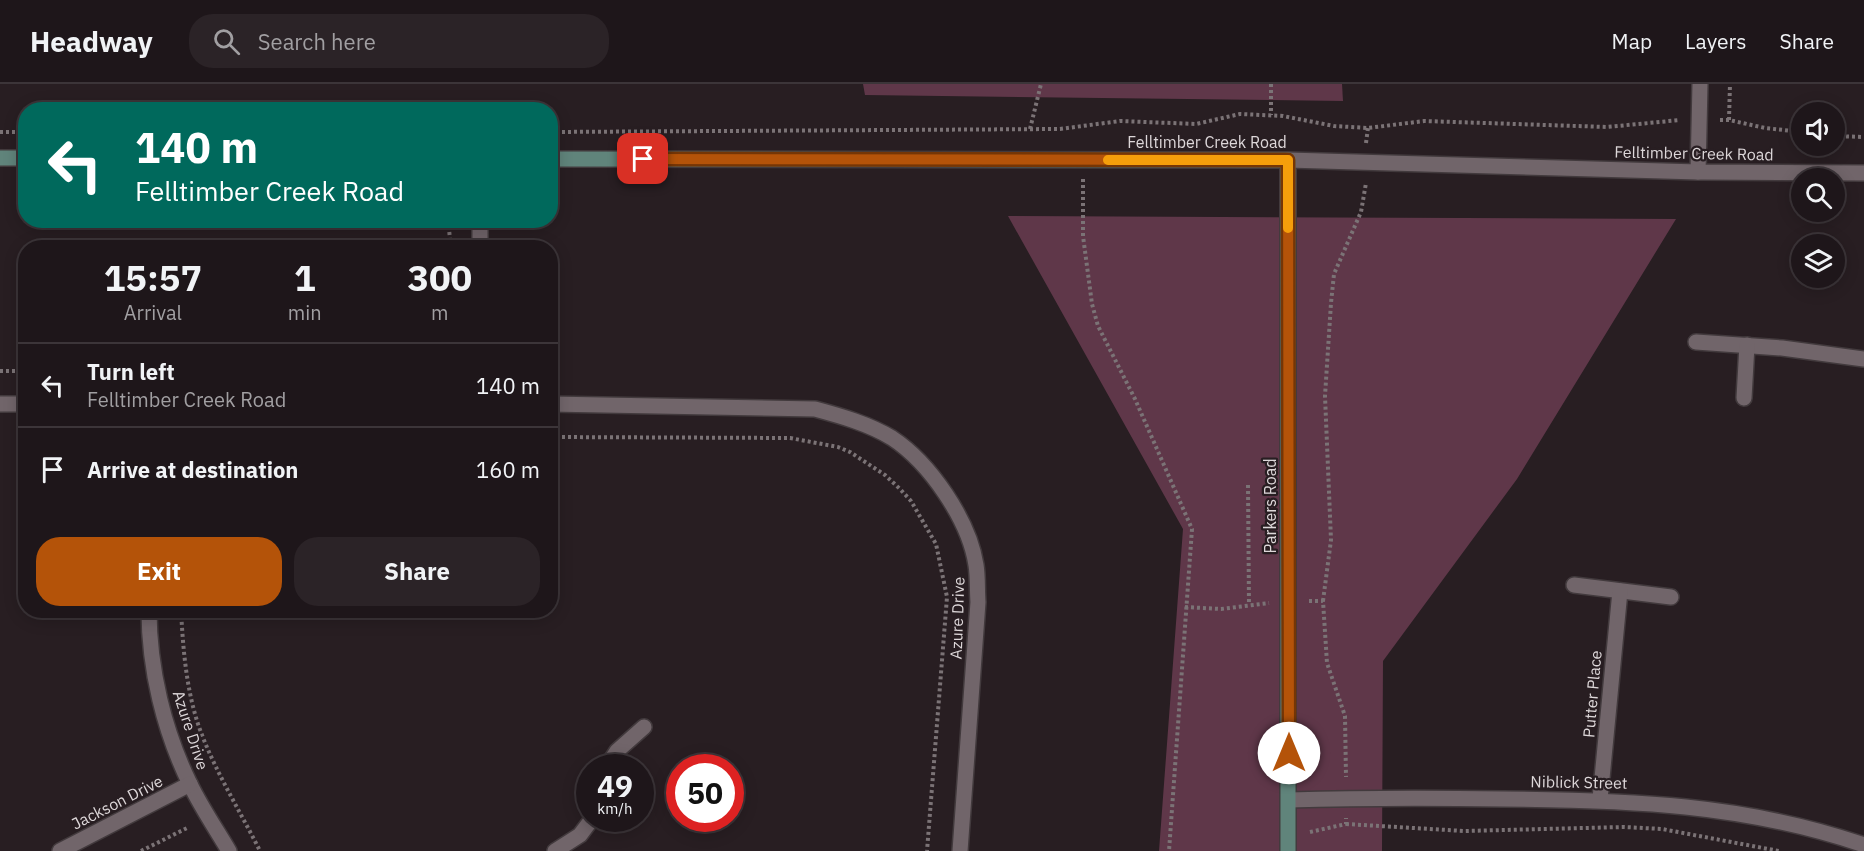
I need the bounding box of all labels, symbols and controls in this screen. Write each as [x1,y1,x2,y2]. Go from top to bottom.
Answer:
search box [189,14,609,68]
text: Headway [30,23,153,60]
icon: search [210,25,243,58]
text: Search here [258,27,376,56]
text: Map [1612,27,1652,55]
text: Layers [1685,27,1747,55]
text: Share [1780,27,1834,55]
map controls [1791,102,1845,288]
button: sound [1791,102,1845,156]
text: 140 m [135,120,258,175]
icon: left [36,126,114,204]
street label: Felltimber Creek Road [1127,132,1287,152]
pin [617,133,668,184]
icon: arrive [626,142,659,175]
street label: Felltimber Creek Road [1614,142,1774,164]
button: search [1791,168,1845,222]
text: Felltimber Creek Road [135,173,404,208]
button: layers [1791,234,1845,288]
text: 15:57 [104,254,202,301]
text: 1 [294,254,316,301]
text: 300 [407,254,472,301]
text: Arrival [124,299,182,326]
text: min [288,299,322,326]
text: m [431,299,449,326]
text: Turn left [87,357,175,386]
icon: left [36,369,69,402]
text: 140 m [476,371,540,400]
text: Felltimber Creek Road [87,386,286,413]
icon: arrive [36,453,69,486]
text: Arrive at destination [87,455,298,484]
text: 160 m [476,455,540,484]
street label: Parkers Road [1260,458,1280,554]
button: Exit [36,537,282,606]
button: Share [294,537,540,606]
street label: Azure Drive [946,576,968,660]
street label: Putter Place [1578,649,1606,738]
street label: Azure Drive [169,688,213,772]
position arrow [1257,721,1321,785]
speed limit sign: 50 [666,754,744,832]
text: 49 [597,766,633,805]
street label: Jackson Drive [68,770,166,834]
street label: Niblick Street [1530,771,1628,793]
text: km/h [597,799,633,818]

